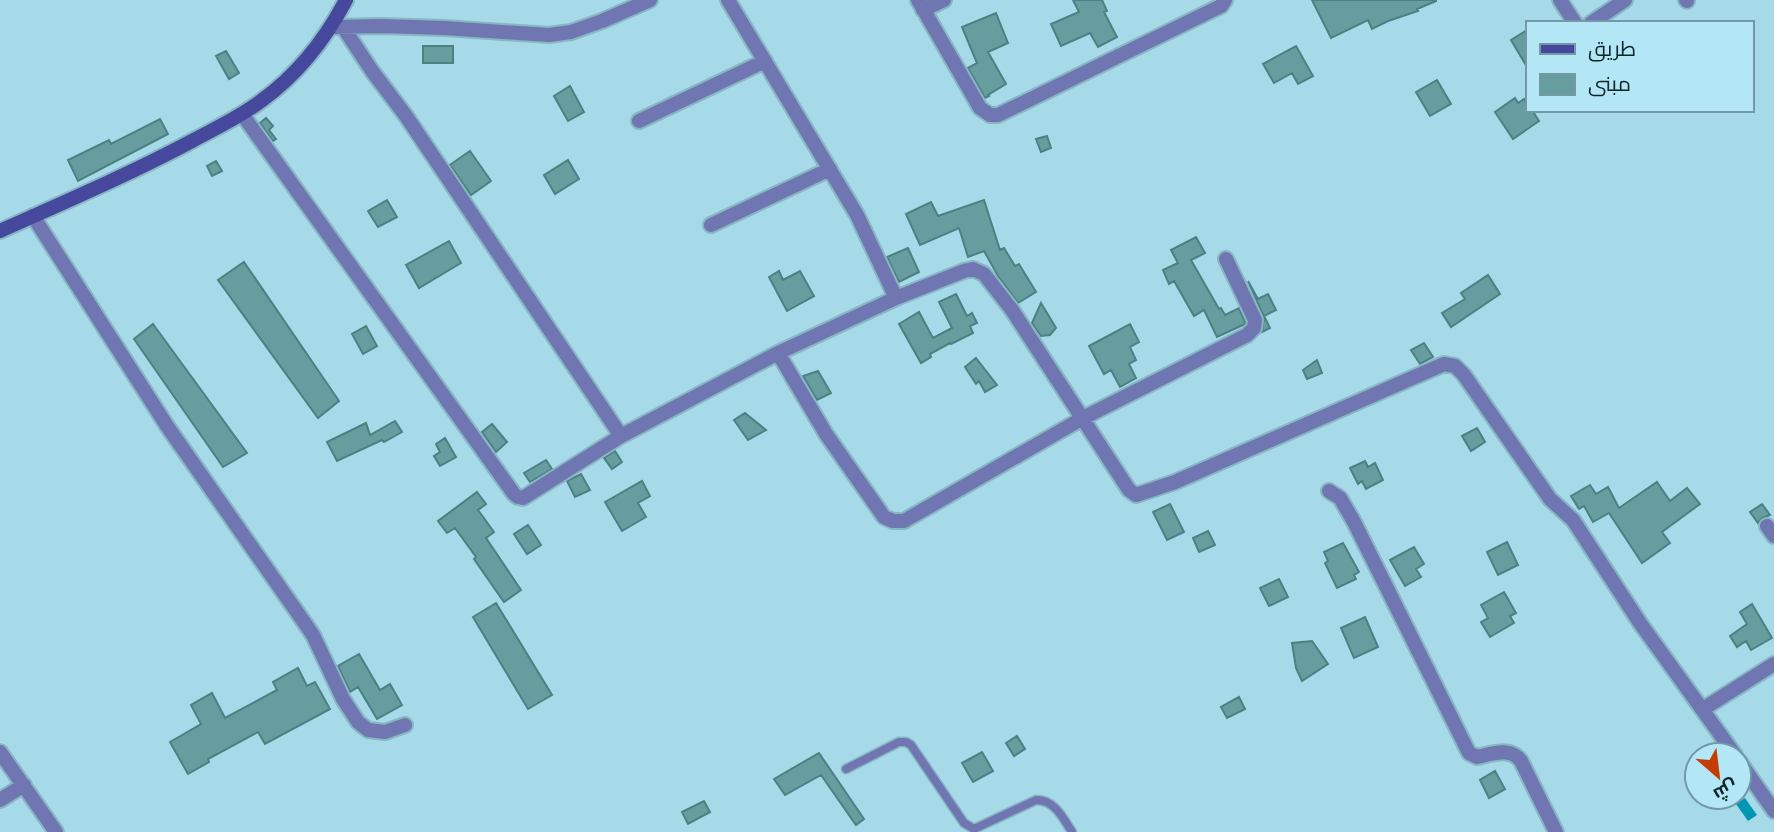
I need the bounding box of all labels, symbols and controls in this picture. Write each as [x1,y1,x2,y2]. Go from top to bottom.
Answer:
legend [1526,21,1753,112]
text: طريق [1588,36,1636,62]
text: مبنى [1588,71,1631,97]
north arrow [1683,741,1753,811]
text: ش [1710,775,1742,806]

